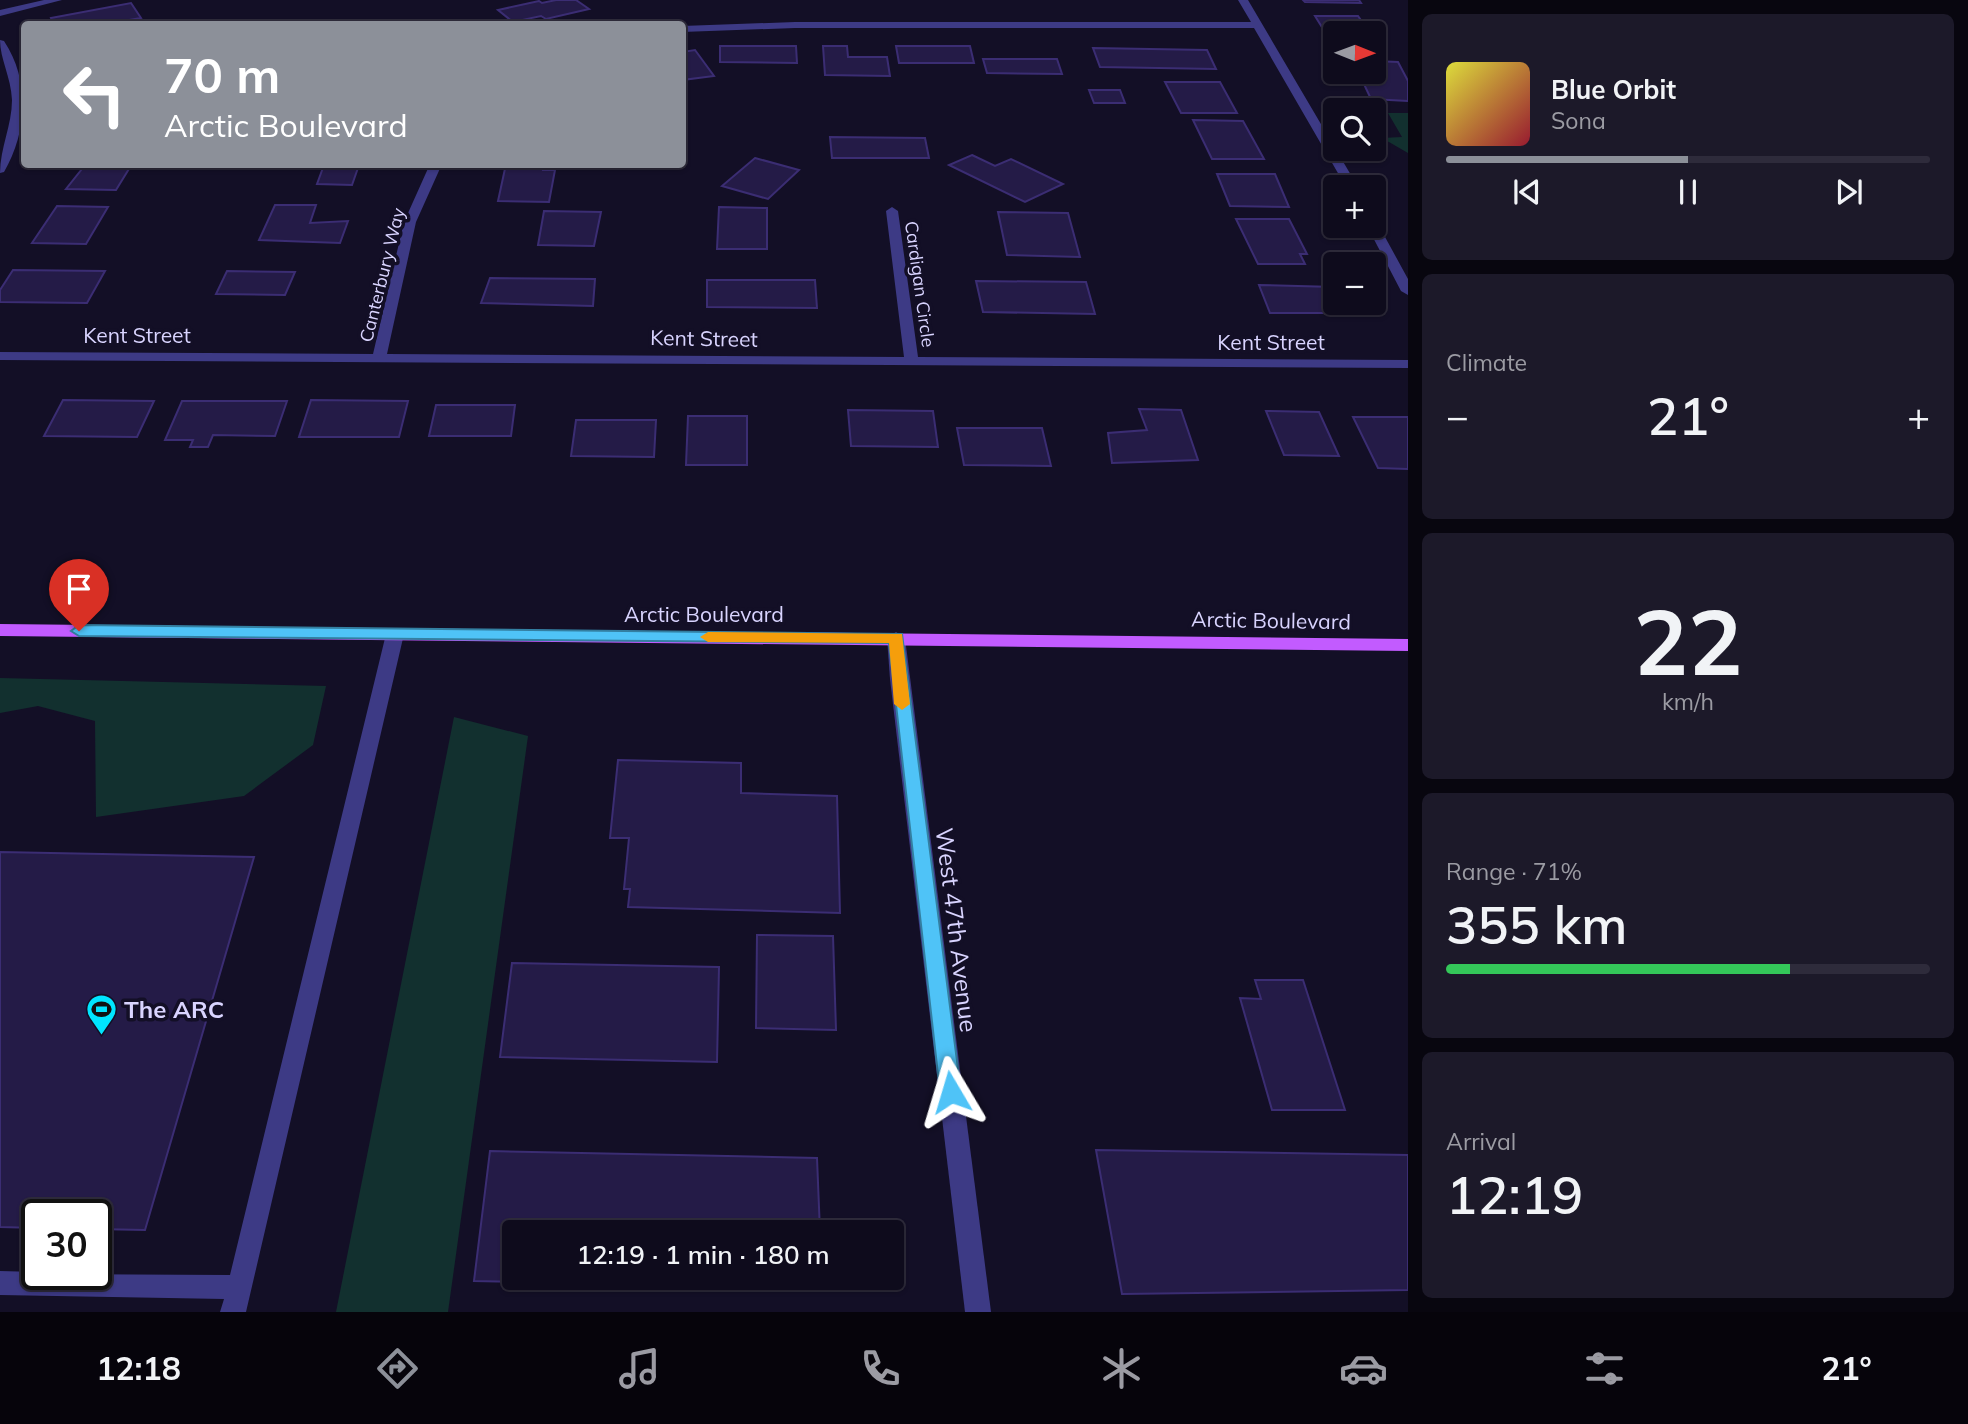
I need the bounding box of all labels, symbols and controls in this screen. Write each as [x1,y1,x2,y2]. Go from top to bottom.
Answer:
north arrow [1323,21,1386,84]
map controls [1323,21,1386,315]
text: 70 m [164,44,280,105]
icon: left [49,49,140,140]
text: Blue Orbit [1551,73,1676,106]
button: search [1323,98,1386,161]
text: Arctic Boulevard [164,105,408,145]
text: Sona [1551,106,1606,135]
icon: previous [1508,173,1546,211]
icon: pause [1669,173,1707,211]
icon: next [1830,173,1868,211]
button: + [1323,175,1386,238]
street label: Canterbury Way [354,205,410,345]
street label: Cardigan Circle [900,219,940,349]
button: − [1323,252,1386,315]
street label: Kent Street [83,322,191,348]
street label: Kent Street [650,324,758,352]
street label: Kent Street [1217,329,1325,355]
text: Climate [1446,348,1527,377]
text: 21° [1647,383,1729,448]
text: − [1446,392,1469,440]
text: + [1907,392,1930,440]
pin [49,559,109,631]
icon: arrive [60,570,98,608]
text: 22 [1633,584,1743,698]
street label: Arctic Boulevard [624,601,784,627]
street label: Arctic Boulevard [1191,606,1351,634]
text: km/h [1662,687,1714,716]
street label: West 47th Avenue [930,826,984,1034]
text: Range · 71% [1446,857,1582,886]
text: 355 km [1446,892,1627,957]
sports icon: The ARC [84,992,118,1036]
place label: The ARC [124,994,224,1024]
position arrow [914,1055,988,1129]
text: Arrival [1446,1127,1516,1156]
text: 12:19 [1446,1162,1583,1227]
speed limit sign: 30 [21,1199,112,1290]
text: 12:19 · 1 min · 180 m [576,1238,830,1271]
icon: directions [373,1344,422,1393]
icon: music [615,1344,664,1393]
icon: phone [856,1344,905,1393]
icon: climate [1097,1344,1146,1393]
icon: car [1339,1344,1388,1393]
icon: filters [1580,1344,1629,1393]
text: 12:18 [96,1348,181,1388]
text: 21° [1821,1348,1872,1388]

